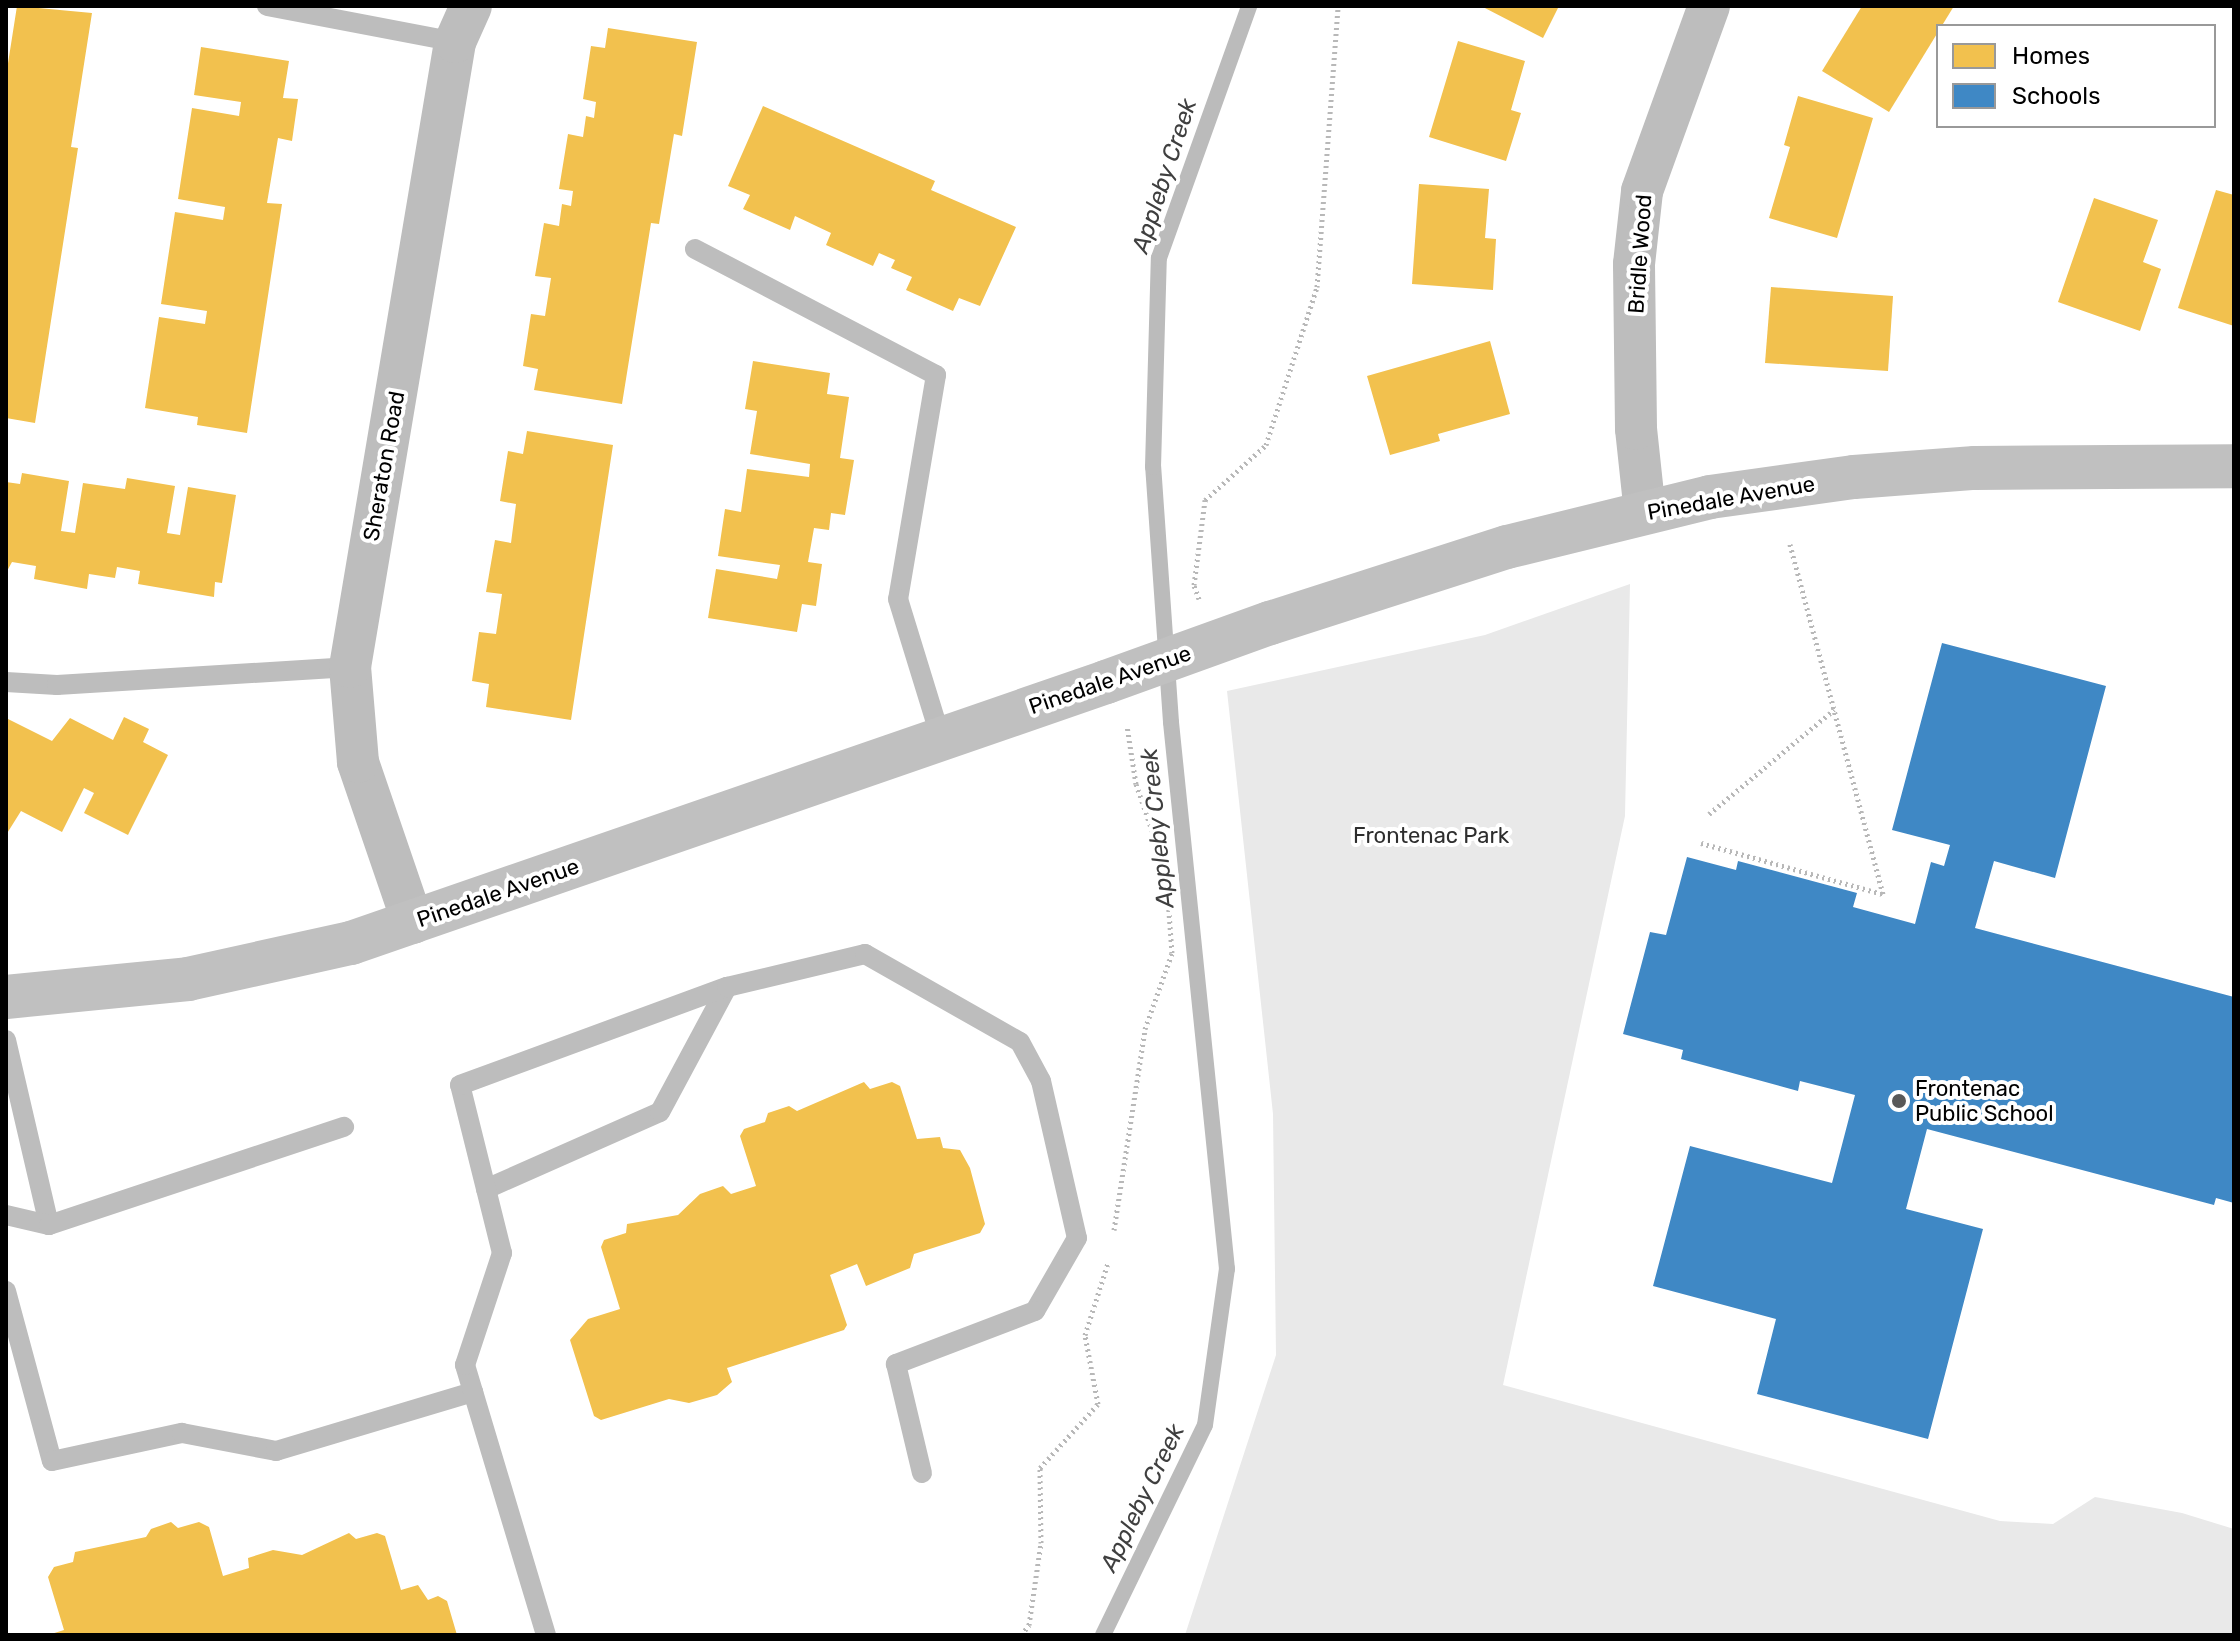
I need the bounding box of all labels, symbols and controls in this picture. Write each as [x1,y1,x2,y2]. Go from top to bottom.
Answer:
legend [1936,24,2216,128]
text: Homes [2012,42,2090,70]
text: Schools [2012,82,2100,110]
water label: Appleby Creek [1126,95,1204,257]
street label: Bridle Wood [1623,193,1657,315]
street label: Sheraton Road [358,389,410,543]
street label: Pinedale Avenue [1645,470,1817,526]
street label: Pinedale Avenue [1025,640,1195,720]
water label: Appleby Creek [1135,746,1181,910]
park label: Frontenac Park [1353,823,1509,849]
street label: Pinedale Avenue [413,853,583,933]
place label: Frontenac Public School [1915,1075,2053,1126]
marker: Frontenac Public School [1890,1092,1908,1110]
water label: Appleby Creek [1095,1419,1191,1577]

